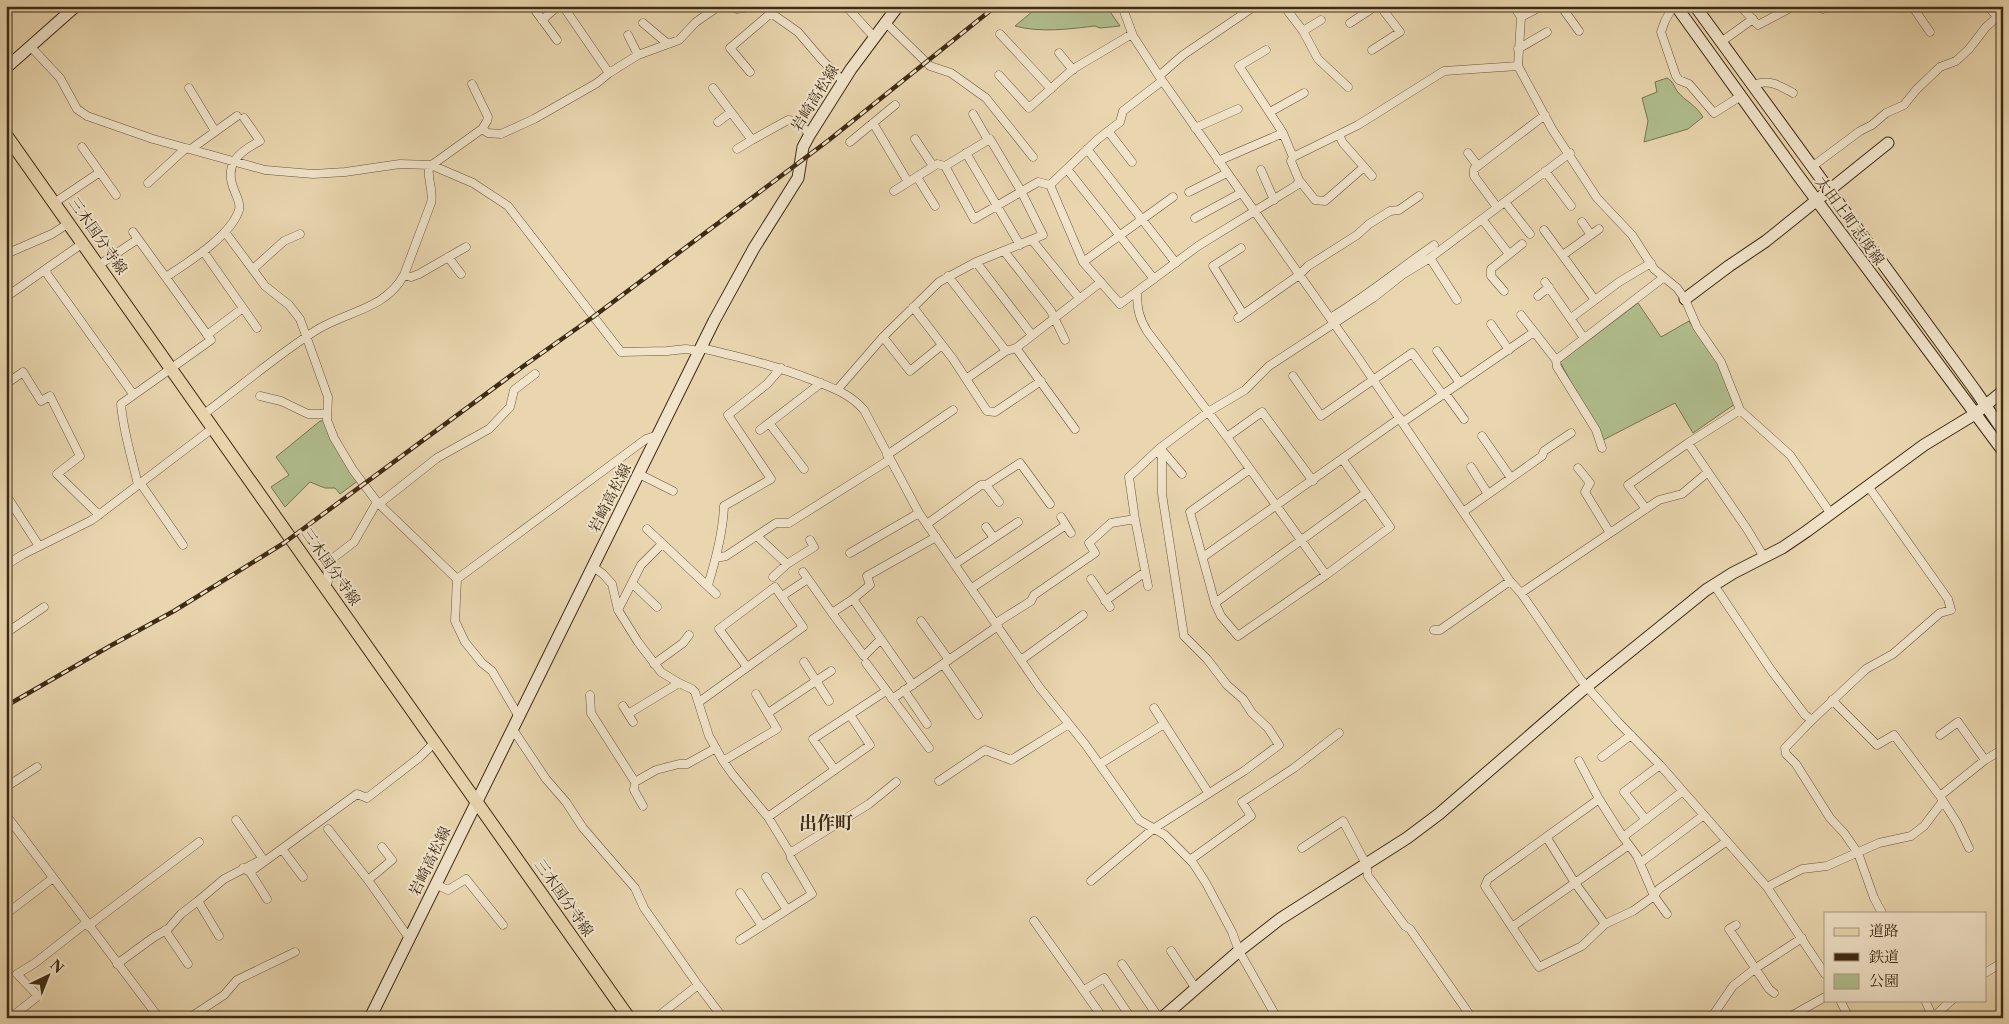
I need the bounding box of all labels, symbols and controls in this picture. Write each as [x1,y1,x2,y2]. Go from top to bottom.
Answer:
street label: 岩崎高松線 [787,61,843,135]
street label: 太田上町志度線 [1812,173,1889,269]
street label: 三木国分寺線 [65,193,132,278]
street label: 岩崎高松線 [584,460,635,536]
street label: 三木国分寺線 [298,524,365,609]
district label: 出作町 [799,812,853,834]
street label: 岩崎高松線 [405,823,455,899]
street label: 三木国分寺線 [531,855,598,940]
legend [1824,912,1986,1002]
text: 道路 [1869,921,1899,940]
text: 鉄道 [1869,947,1899,966]
north arrow [22,952,72,1002]
text: N [46,956,67,977]
text: 公園 [1869,971,1899,990]

